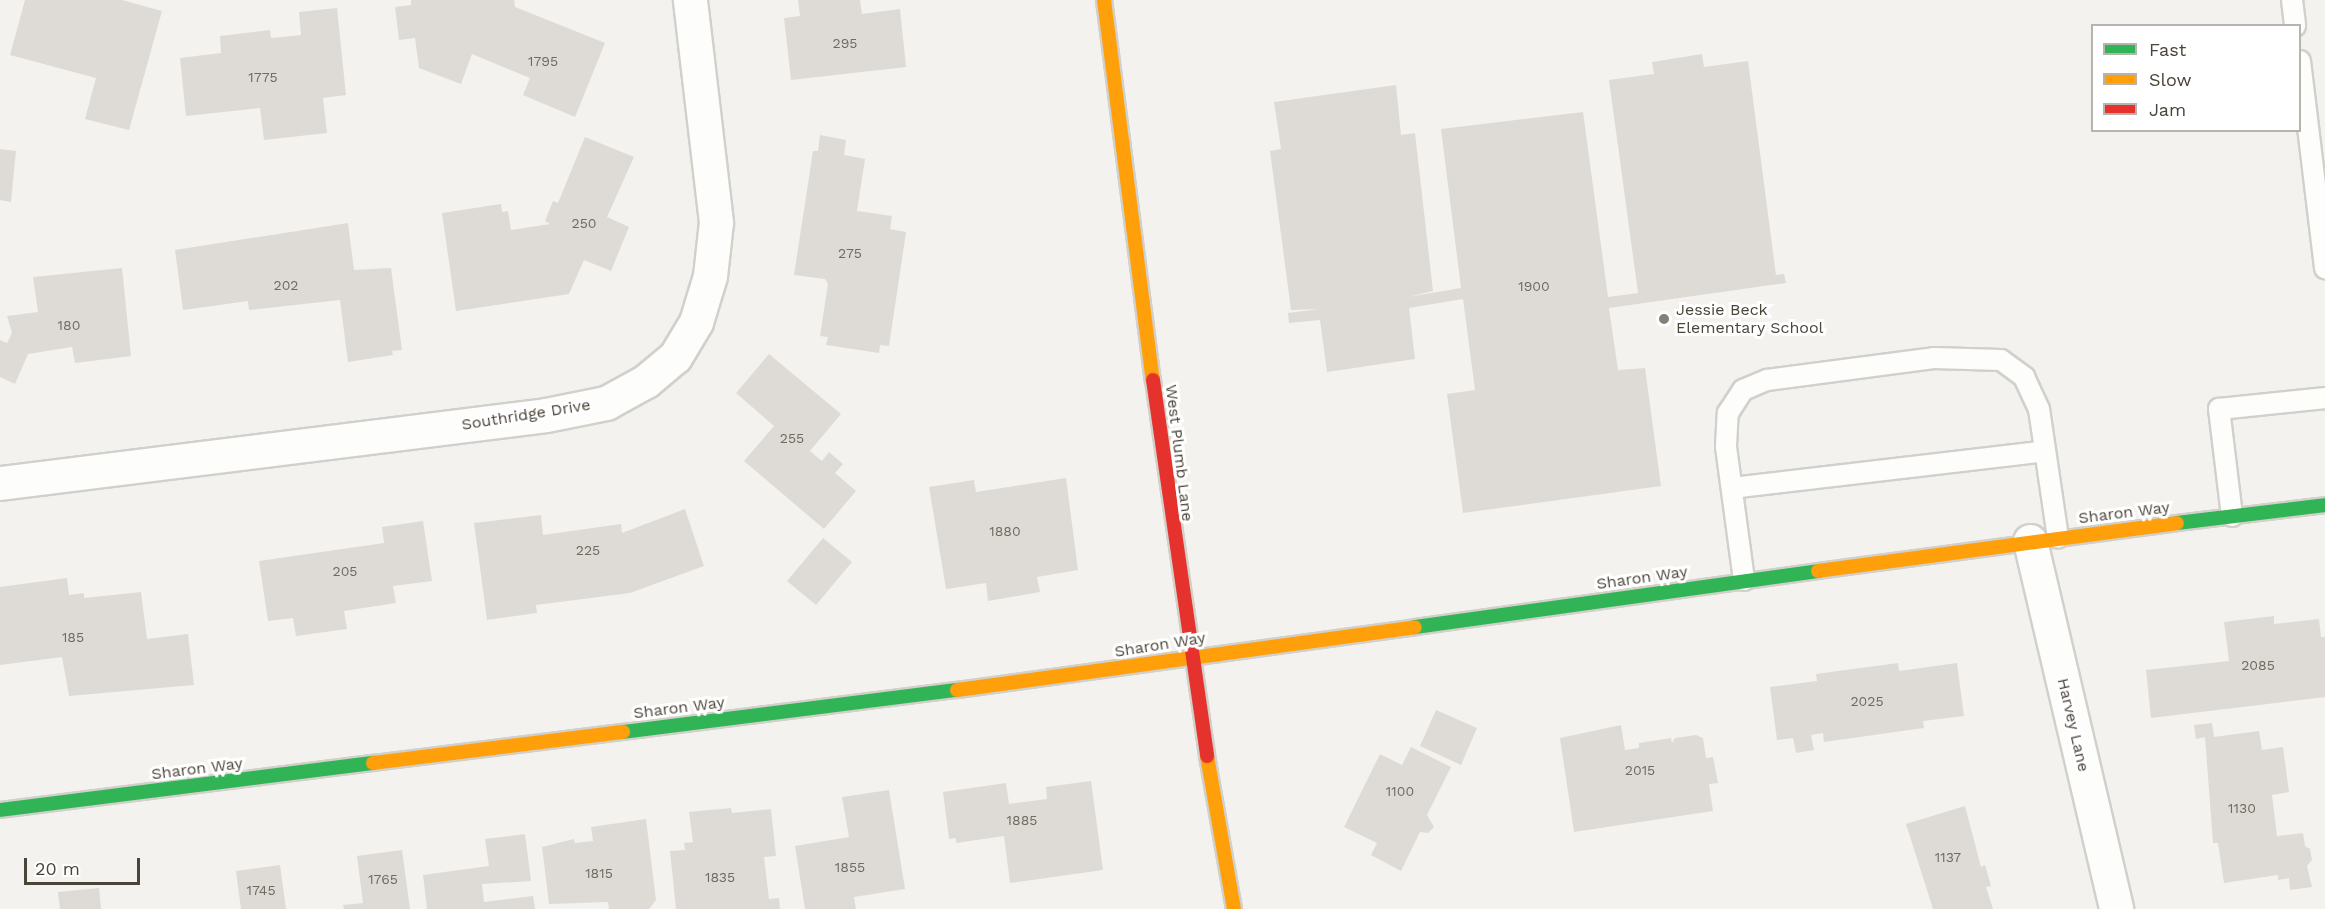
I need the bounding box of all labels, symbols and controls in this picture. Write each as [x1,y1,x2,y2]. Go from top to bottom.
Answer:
legend [2091,24,2301,132]
house number: 295 [833,35,857,51]
text: Fast [2149,39,2186,60]
house number: 1795 [528,53,558,69]
house number: 1775 [248,69,278,85]
text: Slow [2149,69,2192,90]
text: Jam [2149,99,2186,120]
house number: 250 [571,215,597,231]
house number: 275 [838,245,862,261]
house number: 202 [273,277,299,293]
house number: 1900 [1518,278,1550,294]
place label: Jessie Beck Elementary School [1676,300,1824,338]
marker: Jessie Beck Elementary School [1657,312,1671,326]
house number: 180 [58,317,80,333]
street label: West Plumb Lane [1161,384,1197,522]
street label: Southridge Drive [460,395,592,435]
house number: 255 [780,430,804,446]
street label: Sharon Way [2077,498,2171,528]
house number: 1880 [989,523,1021,539]
house number: 225 [576,542,600,558]
street label: Sharon Way [1595,562,1689,594]
house number: 205 [332,563,358,579]
street label: Sharon Way [1113,628,1207,662]
house number: 185 [62,629,84,645]
house number: 2085 [2241,657,2275,673]
street label: Harvey Lane [2053,676,2093,774]
street label: Sharon Way [632,693,726,723]
house number: 2025 [1850,693,1884,709]
street label: Sharon Way [150,754,244,784]
house number: 2015 [1625,762,1655,778]
house number: 1100 [1386,783,1414,799]
house number: 1130 [2228,800,2256,816]
house number: 1885 [1007,812,1037,828]
scale bar [27,846,142,884]
house number: 1137 [1935,849,1961,865]
text: 20 m [35,858,80,879]
house number: 1855 [835,859,865,875]
house number: 1815 [585,865,613,881]
house number: 1835 [705,869,735,885]
house number: 1765 [368,871,398,887]
house number: 1745 [246,882,276,898]

